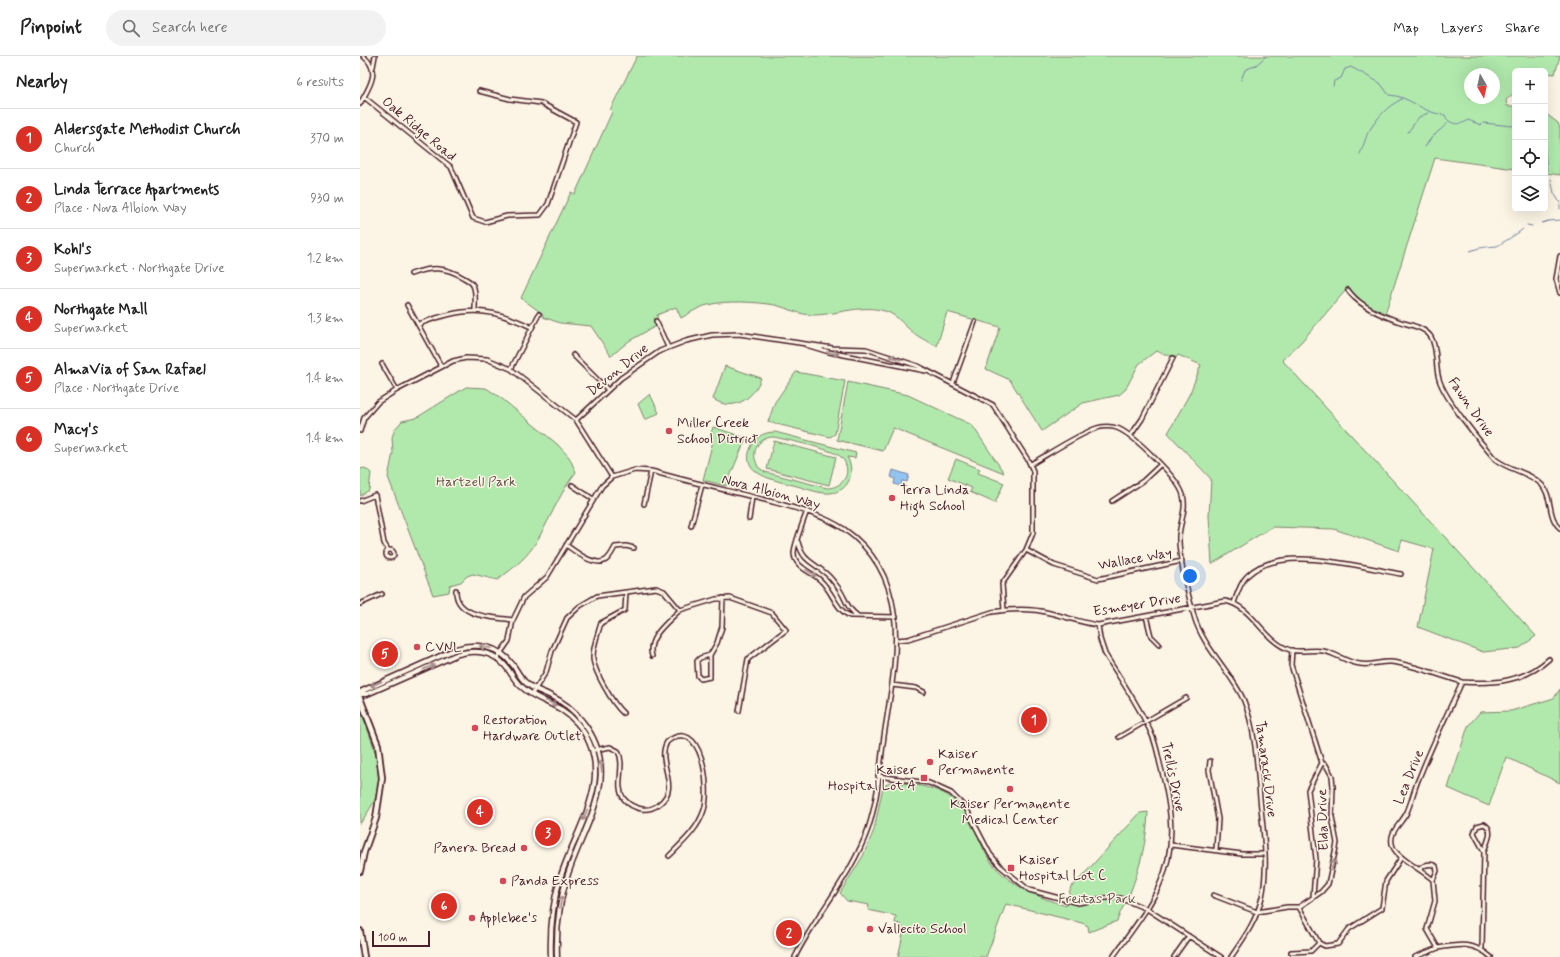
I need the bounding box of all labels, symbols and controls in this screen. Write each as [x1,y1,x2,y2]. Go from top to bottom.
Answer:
search box [106,10,386,46]
text: Pinpoint [20,15,82,40]
icon: search [120,17,142,39]
text: Search here [152,18,228,38]
text: Map [1393,19,1419,37]
text: Layers [1441,19,1483,37]
text: Share [1505,19,1540,37]
north arrow [1464,68,1500,104]
map controls [1512,68,1548,212]
button: + [1512,68,1548,104]
text: Nearby [16,71,68,93]
text: 6 results [296,74,344,91]
street label: Oak Ridge Road [378,93,460,165]
button: − [1512,104,1548,140]
text: Aldersgate Methodist Church [54,120,241,140]
text: 1 [26,130,32,147]
text: 370 m [310,130,344,147]
text: Church [54,140,95,157]
button: locate [1512,140,1548,176]
button: layers [1512,176,1548,212]
text: Linda Terrace Apartments [54,180,219,200]
text: 2 [26,190,32,207]
text: 930 m [310,190,344,207]
text: Place · Nova Albion Way [54,200,187,217]
text: Kohl's [54,240,91,260]
text: 3 [26,250,32,267]
text: 1.2 km [307,250,344,267]
text: Supermarket · Northgate Drive [54,260,225,277]
text: Northgate Mall [54,300,147,320]
text: 4 [25,310,33,327]
text: 1.3 km [307,310,344,327]
text: Supermarket [54,320,128,337]
street label: Devon Drive [584,340,652,400]
one-way arrow [826,349,839,357]
one-way arrow [889,354,902,361]
text: AlmaVia of San Rafael [54,360,206,380]
text: 5 [25,370,33,387]
text: 1.4 km [305,370,344,387]
street label: Fawn Drive [1444,374,1498,440]
text: Place · Northgate Drive [54,380,179,397]
place label: Miller Creek School District [677,414,759,448]
text: Macy's [54,420,98,440]
marker: Miller Creek School District [664,426,674,436]
text: 6 [26,430,32,447]
text: 1.4 km [305,430,344,447]
text: Supermarket [54,440,128,457]
street label: Nova Albion Way [720,470,822,514]
park label: Hartzell Park [436,473,516,491]
place label: Terra Linda High School [900,481,969,517]
marker: Terra Linda High School [887,493,897,503]
street label: Wallace Way [1097,544,1173,574]
your location [1180,566,1200,586]
one-way arrow [805,569,816,577]
street label: Esmeyer Drive [1092,589,1182,621]
place label: CVNL [425,638,462,656]
pin: 5 [372,639,398,669]
marker: CVNL [412,642,422,652]
one-way arrow [479,642,492,650]
one-way arrow [423,663,435,670]
one-way arrow [371,681,383,688]
one-way arrow [545,700,557,707]
pin: 1 [1021,705,1047,735]
place label: Restoration Hardware Outlet [483,711,582,745]
street label: Tamarack Drive [1251,720,1281,818]
marker: Restoration Hardware Outlet [470,723,480,733]
street label: Trellis Drive [1157,741,1189,813]
place label: Kaiser Permanente [938,745,1015,779]
street label: Lea Drive [1390,747,1428,807]
marker: Kaiser Permanente [925,757,935,767]
one-way arrow [597,759,604,772]
place label: Kaiser Hospital Lot A [828,761,916,795]
marker: Kaiser Hospital Lot A [919,773,929,783]
marker: Kaiser Permanente Medical Center [1005,784,1015,794]
street label: Elda Drive [1313,789,1333,851]
place label: Kaiser Permanente Medical Center [950,795,1070,829]
pin: 4 [467,797,493,827]
one-way arrow [581,808,589,820]
pin: 3 [535,818,561,848]
place label: Panera Bread [434,839,516,857]
marker: Panera Bread [519,843,529,853]
place label: Kaiser Hospital Lot C [1019,851,1106,885]
one-way arrow [1330,859,1337,872]
marker: Kaiser Hospital Lot C [1006,863,1016,873]
place label: Panda Express [511,872,599,890]
marker: Panda Express [498,876,508,886]
park label: Freitas Park [1058,890,1136,908]
pin: 6 [431,891,457,921]
one-way arrow [557,896,565,909]
place label: Applebee's [480,909,537,928]
marker: Applebee's [467,913,477,923]
pin: 2 [776,918,802,948]
place label: Vallecito School [878,920,966,938]
marker: Vallecito School [865,924,875,934]
scale bar [372,929,430,948]
text: 100 m [378,931,408,945]

